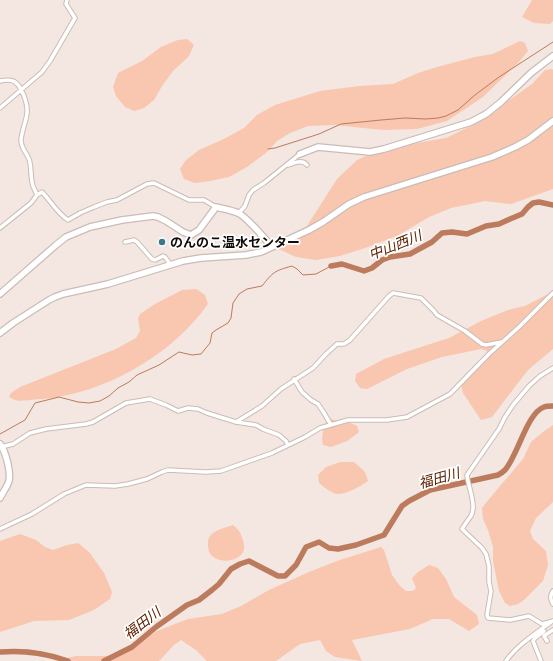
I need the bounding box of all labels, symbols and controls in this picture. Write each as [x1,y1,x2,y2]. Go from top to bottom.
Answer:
water label: 中山西川 [366,225,426,264]
place label: のんのこ温水センター [170,234,300,251]
marker: のんのこ温水センター [157,237,167,247]
water label: 福田川 [416,463,464,492]
water label: 福田川 [120,602,166,643]

